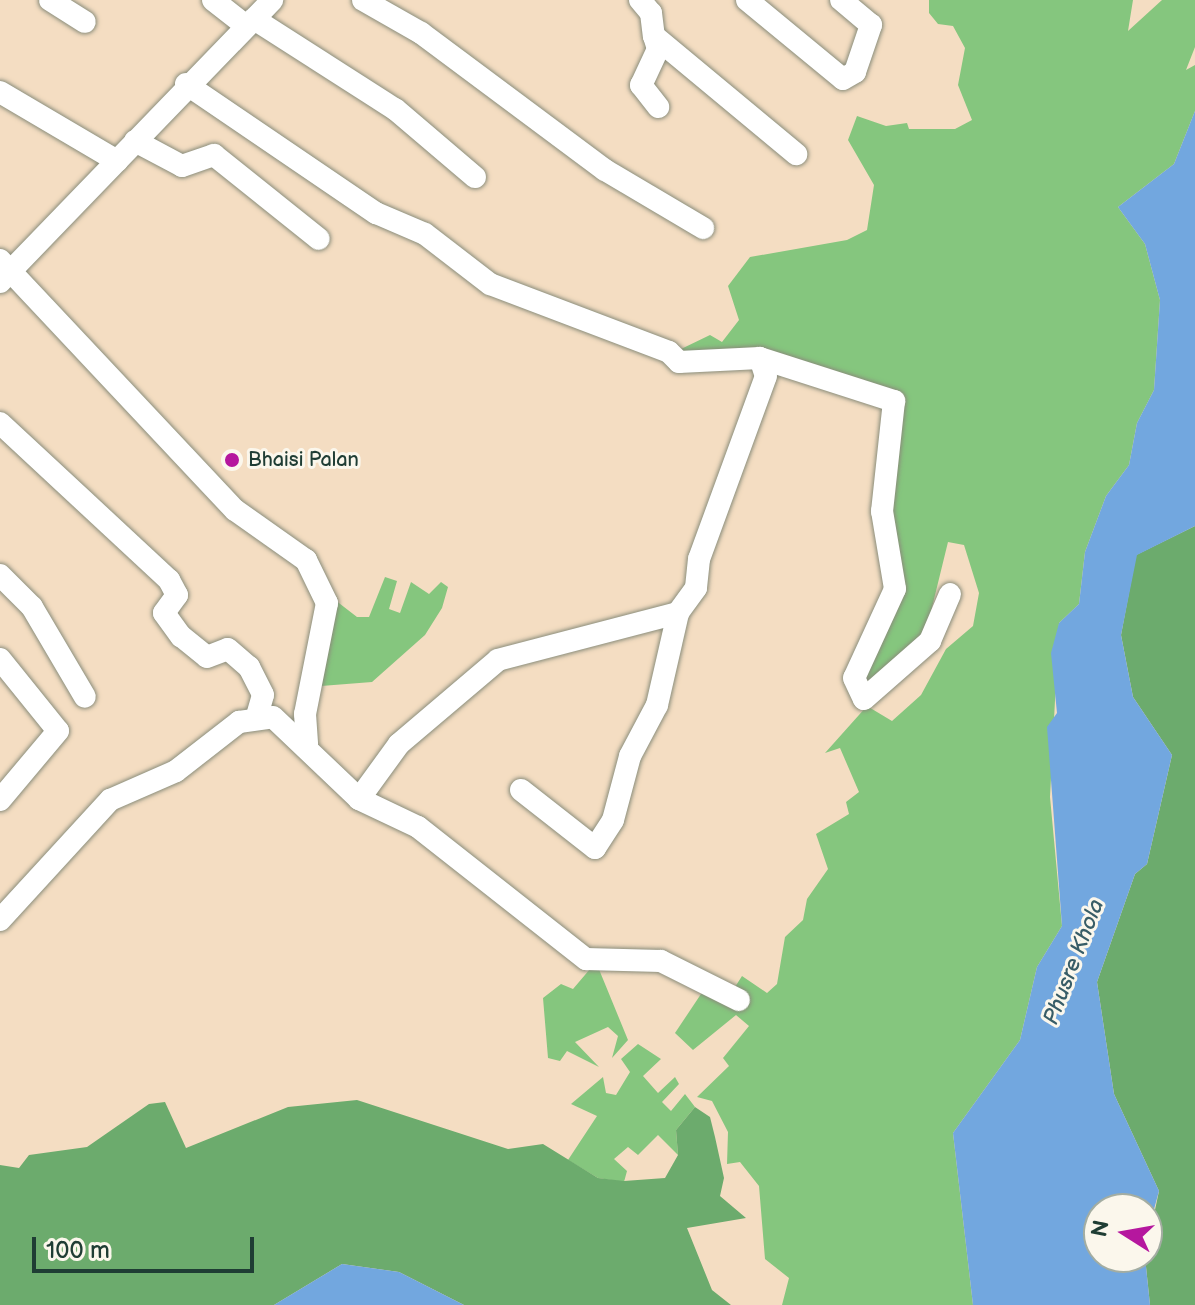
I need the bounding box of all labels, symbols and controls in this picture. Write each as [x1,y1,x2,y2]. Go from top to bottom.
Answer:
place label: Bhaisi Palan [248,448,359,472]
marker: Bhaisi Palan [223,451,241,469]
water label: Phusre Khola [1038,896,1110,1028]
north arrow [1083,1193,1163,1273]
text: N [1086,1218,1116,1239]
scale bar [36,1221,258,1271]
text: 100 m [46,1236,110,1265]

